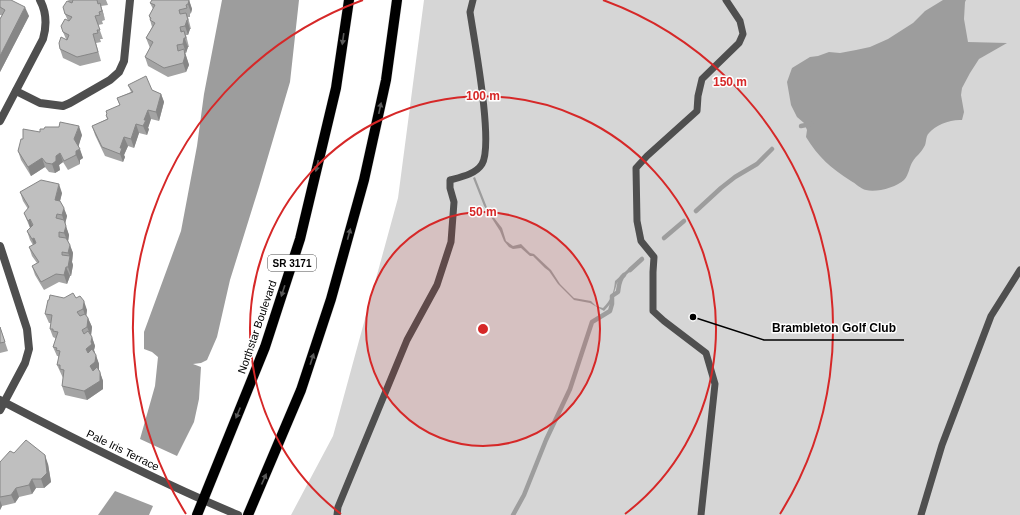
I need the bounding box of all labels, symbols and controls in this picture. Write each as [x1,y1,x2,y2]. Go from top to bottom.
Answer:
one-way arrow [340,33,346,45]
text: 150 m [713,75,747,89]
text: 100 m [466,89,500,103]
one-way arrow [377,102,383,114]
one-way arrow [313,160,319,172]
text: 50 m [469,205,497,219]
one-way arrow [346,228,352,240]
road number: SR 3171 [268,255,316,271]
street label: Northstar Boulevard [235,279,279,375]
one-way arrow [280,286,286,298]
callout: Brambleton Golf Club [764,316,904,340]
text: Brambleton Golf Club [772,321,896,335]
centre of rings [476,322,490,336]
one-way arrow [309,352,315,364]
one-way arrow [235,408,241,420]
street label: Pale Iris Terrace [85,427,161,473]
one-way arrow [261,474,267,485]

